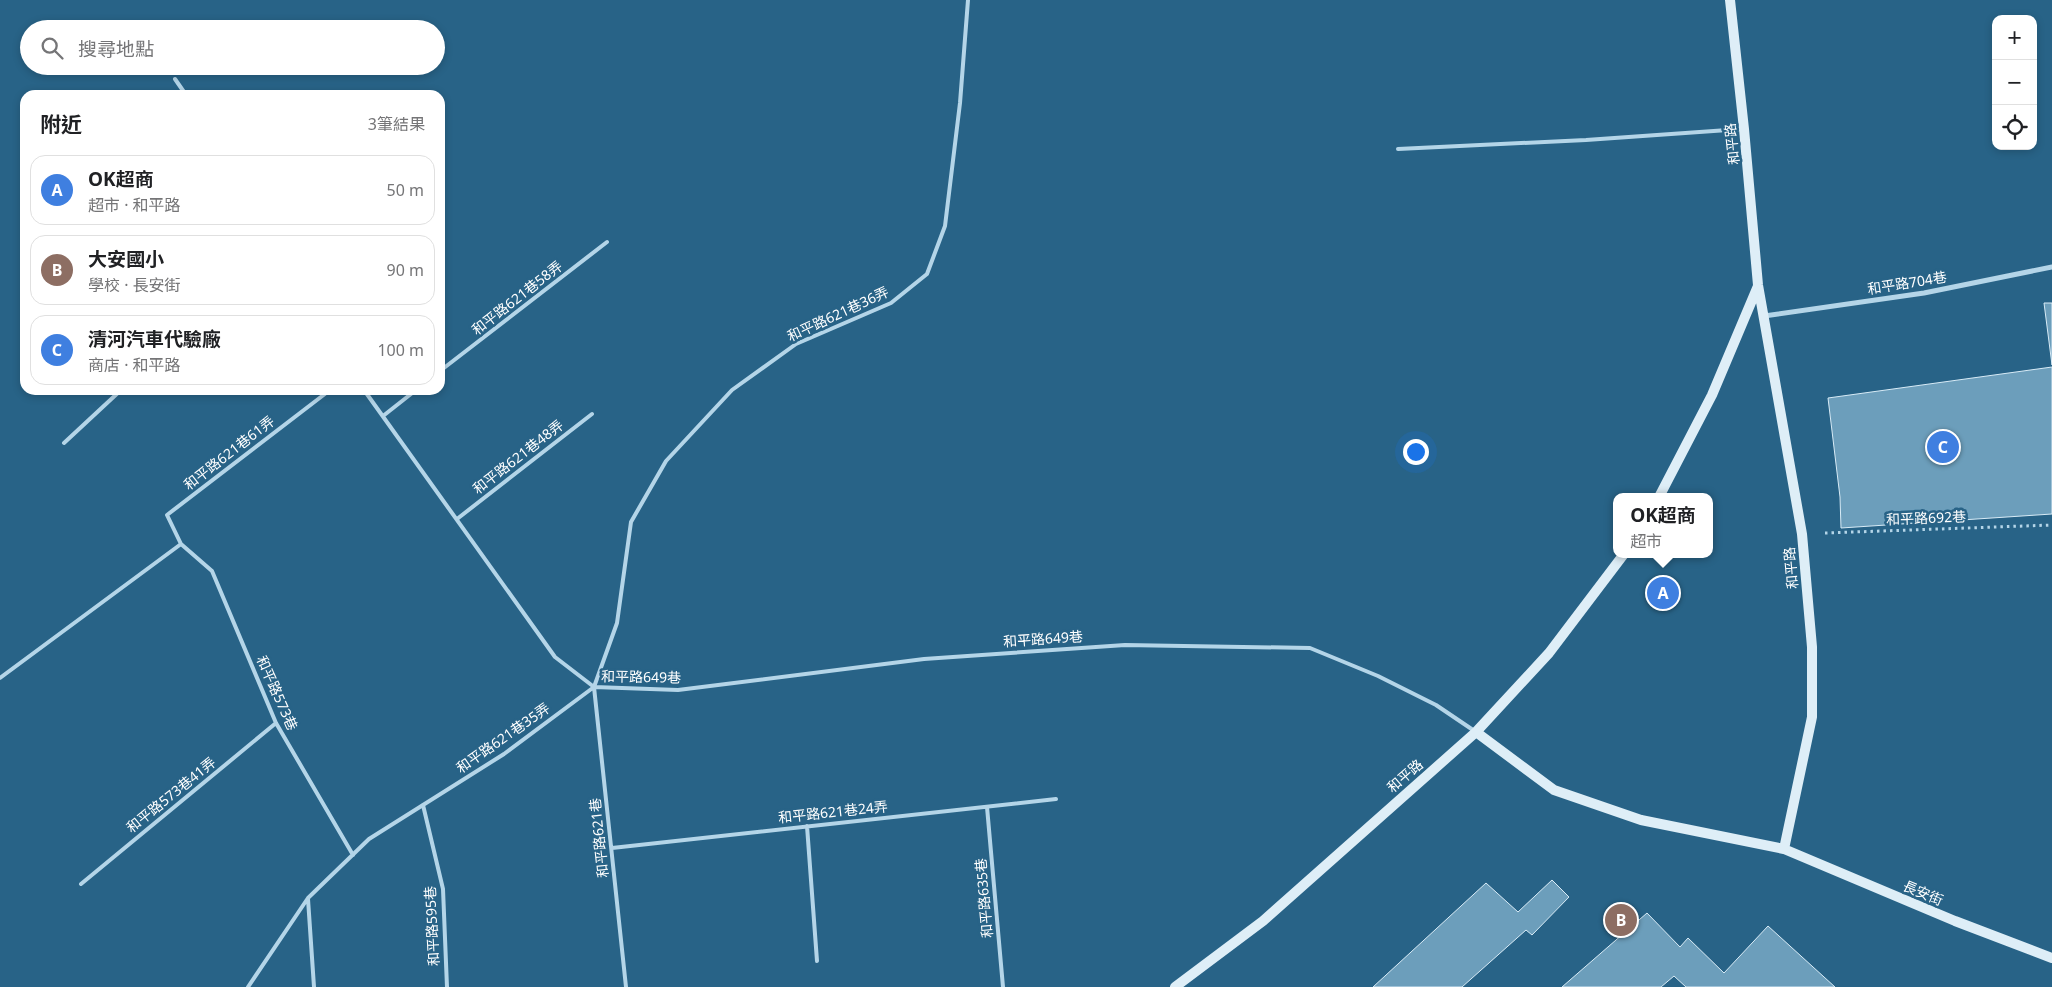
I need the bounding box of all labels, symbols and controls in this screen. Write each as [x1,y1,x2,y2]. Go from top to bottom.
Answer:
map controls [1992,15,2037,150]
button: + [1992,15,2037,60]
search box [20,20,445,75]
icon: search [38,34,66,62]
text: 搜尋地點 [78,36,154,62]
button: − [1992,60,2037,105]
button: locate [1992,105,2037,150]
text: 附近 [40,110,82,138]
text: 3筆結果 [368,113,425,135]
street label: 和平路 [1720,122,1743,166]
text: OK超商 [88,166,154,192]
text: A [51,179,63,201]
text: 50 m [387,179,424,201]
text: 超市 · 和平路 [88,194,181,216]
text: 大安國小 [88,246,164,272]
street label: 和平路621巷58弄 [467,256,566,339]
text: B [52,259,62,281]
text: 90 m [387,259,424,281]
street label: 和平路704巷 [1866,267,1948,298]
text: 學校 · 長安街 [88,274,181,296]
street label: 和平路621巷36弄 [784,282,892,345]
text: 清河汽車代驗廠 [88,326,221,352]
text: C [52,339,62,361]
text: 100 m [377,339,424,361]
text: 商店 · 和平路 [88,354,181,376]
street label: 和平路621巷61弄 [179,411,278,494]
street label: 和平路621巷48弄 [468,415,567,498]
pin: C [1927,428,1959,466]
your location [1403,439,1429,465]
popup [1613,493,1713,558]
text: OK超商 [1630,502,1696,528]
street label: 和平路692巷 [1886,507,1966,528]
text: 超市 [1630,530,1662,552]
street label: 和平路 [1779,546,1802,590]
pin: A [1647,574,1679,612]
street label: 和平路649巷 [1002,626,1084,651]
street label: 和平路573巷 [253,652,302,733]
street label: 和平路649巷 [601,666,681,687]
street label: 和平路621巷35弄 [452,698,553,777]
street label: 和平路573巷41弄 [122,753,219,837]
street label: 和平路 [1383,755,1427,797]
street label: 和平路621巷24弄 [777,796,889,827]
street label: 和平路621巷 [585,797,612,879]
street label: 和平路635巷 [971,857,996,939]
street label: 長安街 [1900,876,1946,909]
street label: 和平路595巷 [420,886,443,966]
pin: B [1605,901,1637,939]

